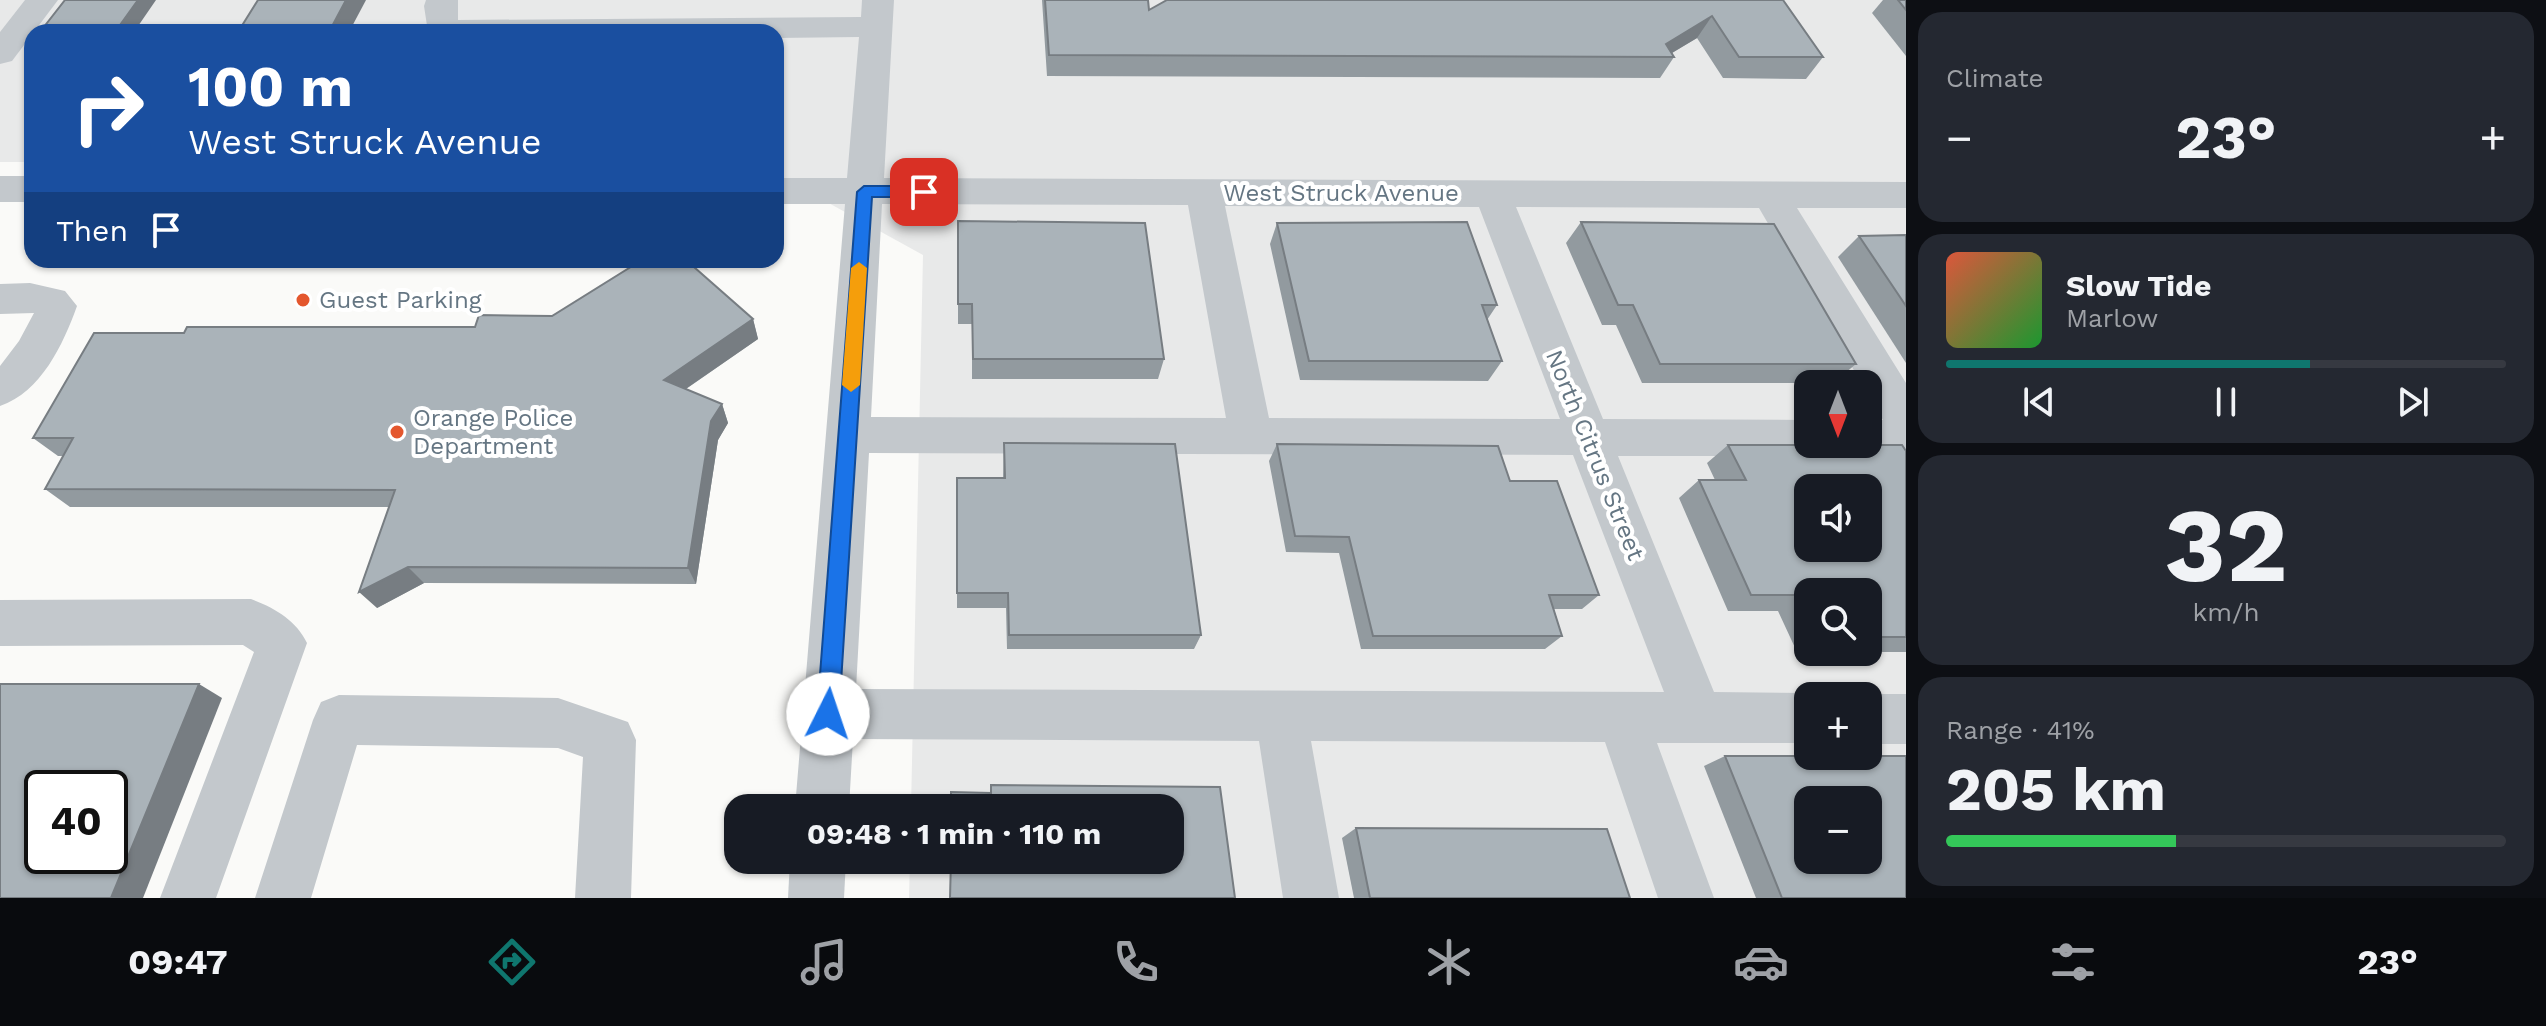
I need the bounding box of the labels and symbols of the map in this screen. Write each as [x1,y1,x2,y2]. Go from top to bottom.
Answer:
pin [890,158,958,226]
street label: West Struck Avenue [1223,179,1459,207]
place label: Guest Parking [319,286,482,314]
marker: Guest Parking [294,291,312,309]
street label: North Citrus Street [1540,346,1650,564]
north arrow [1794,370,1882,458]
place label: Orange Police Department [413,404,573,460]
marker: Orange Police Department [388,423,406,441]
position arrow [786,672,870,756]
speed limit sign: 40 [24,770,128,874]

